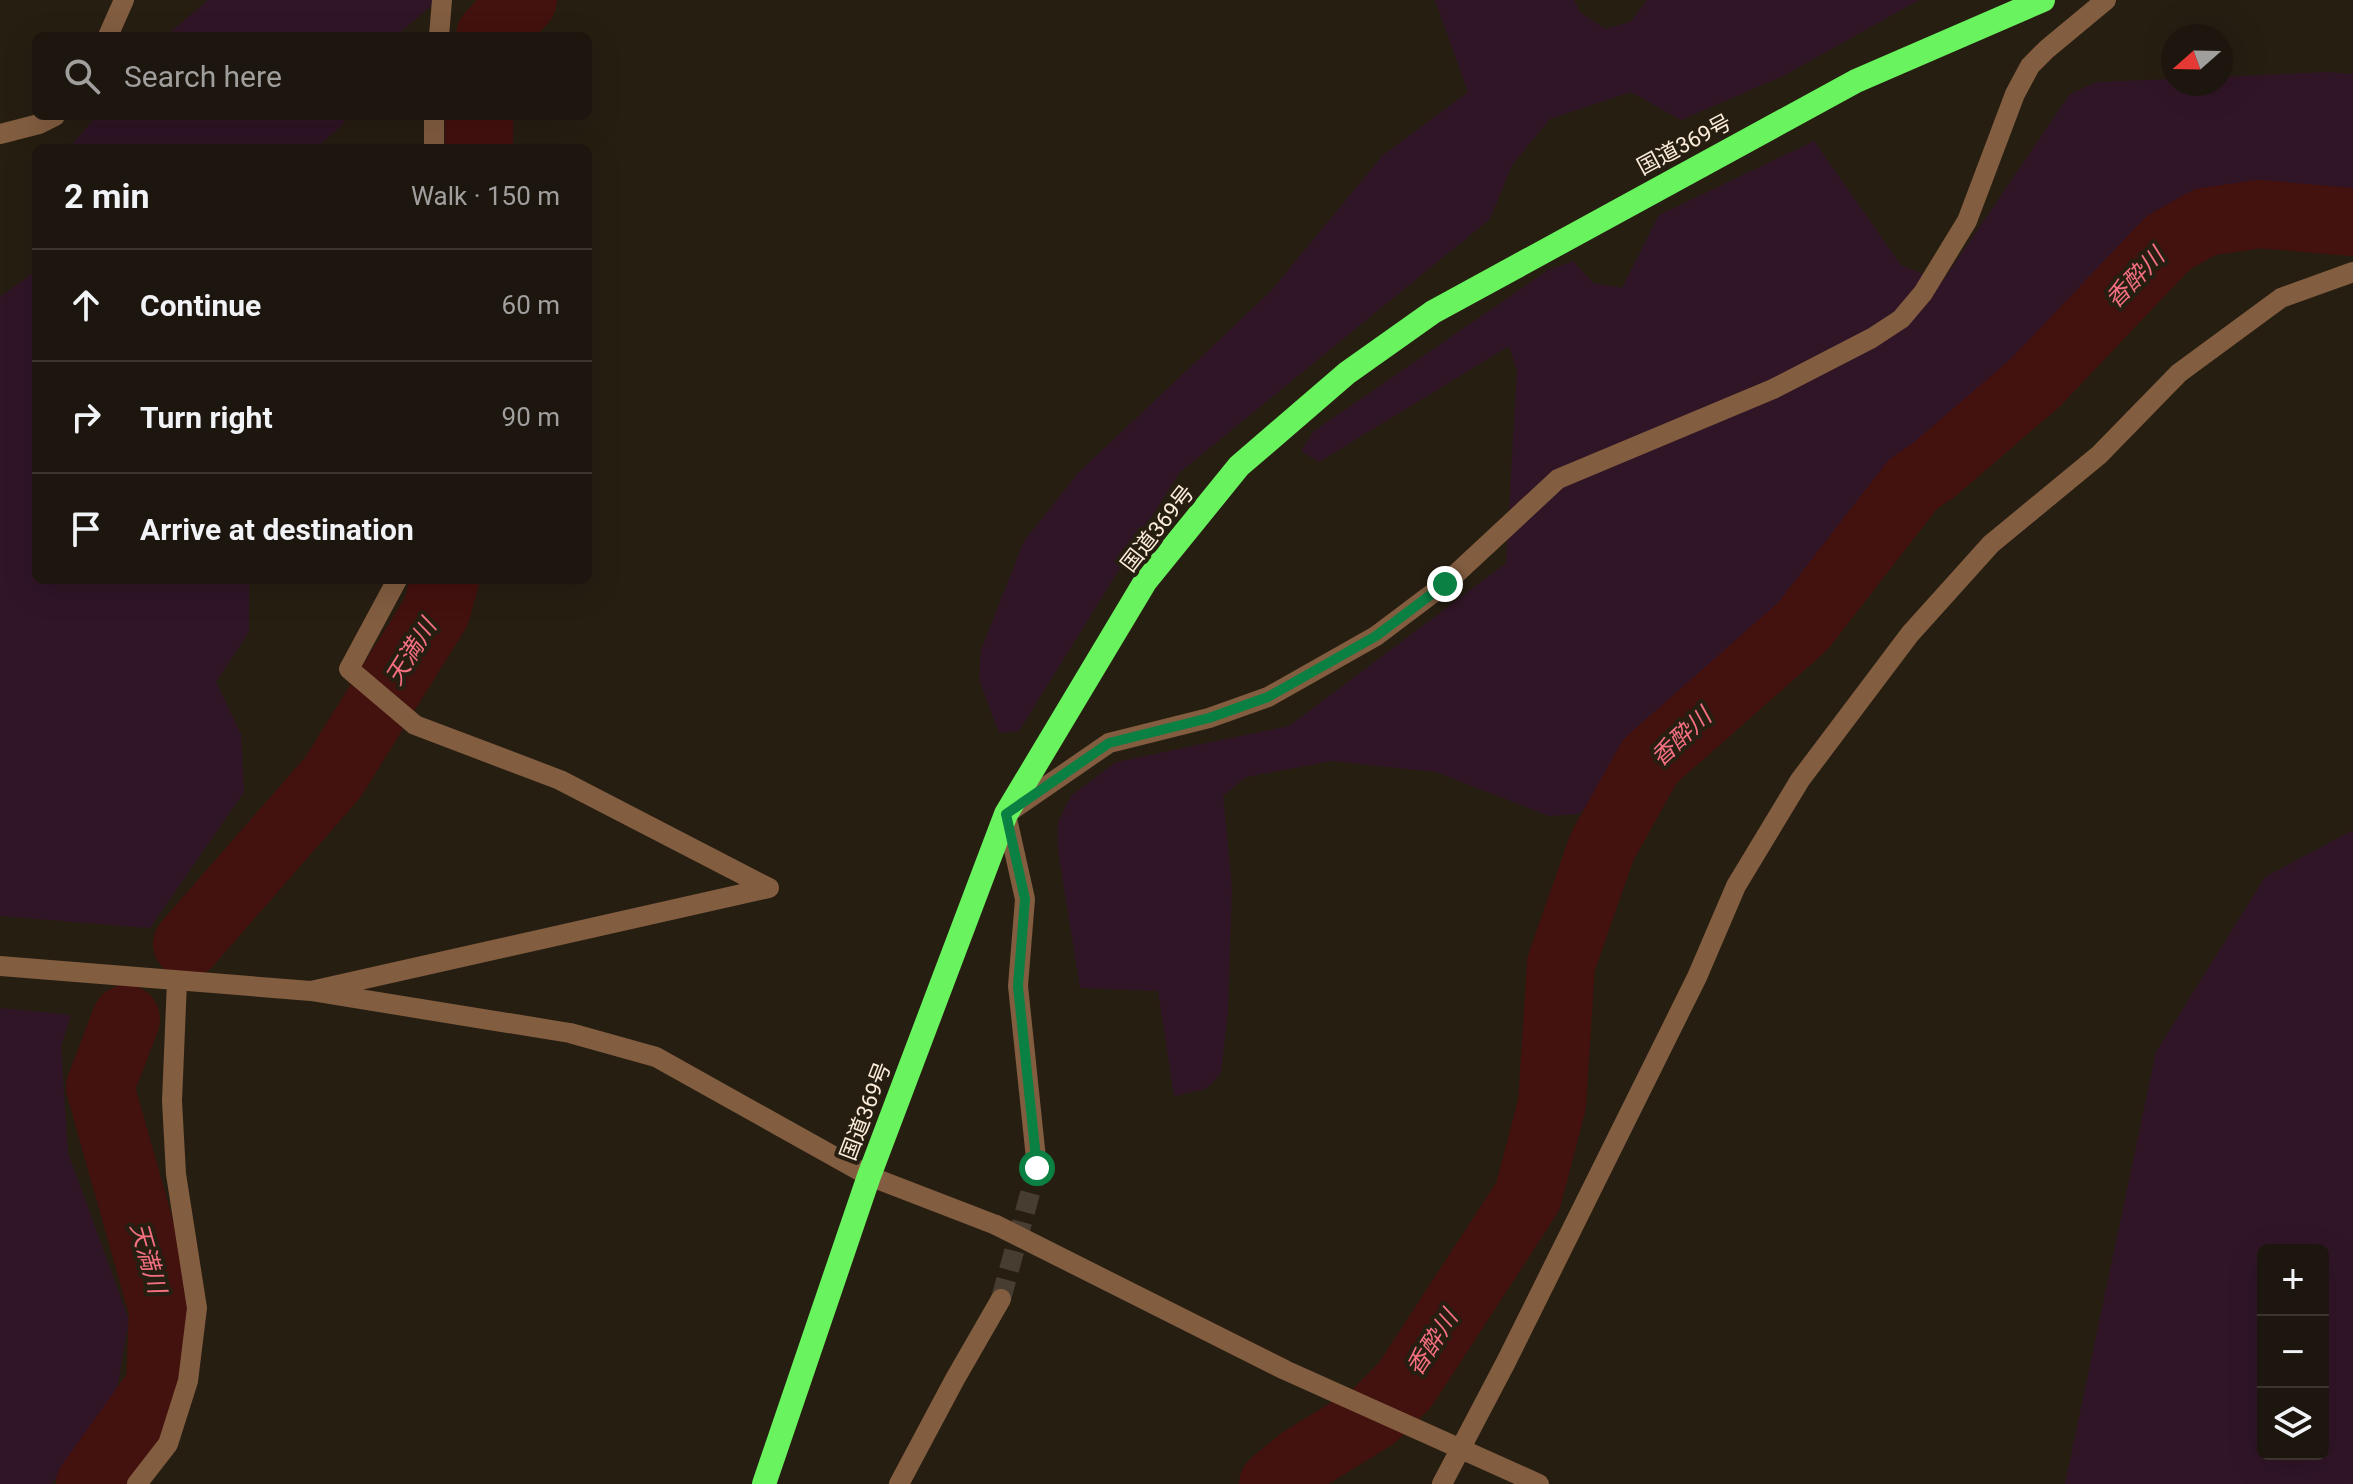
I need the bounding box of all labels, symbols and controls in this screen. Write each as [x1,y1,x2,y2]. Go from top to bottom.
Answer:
north arrow [2161,24,2233,96]
search box [32,32,592,120]
icon: search [60,54,104,98]
text: Search here [124,59,282,94]
street label: 国道369号 [1633,109,1736,180]
text: 2 min [64,176,149,216]
text: Walk · 150 m [411,181,560,211]
water label: 香酔川 [2100,240,2172,314]
icon: ahead [64,283,108,327]
text: Continue [140,288,261,323]
text: 60 m [502,290,560,320]
icon: right [64,395,108,439]
text: Turn right [140,400,273,435]
text: 90 m [502,402,560,432]
street label: 国道369号 [1116,480,1199,577]
icon: arrive [64,507,108,551]
text: Arrive at destination [140,512,414,547]
route end [1427,566,1463,602]
water label: 天満川 [380,612,444,690]
water label: 香酔川 [1645,700,1719,772]
street label: 国道369号 [835,1059,896,1164]
route start [1019,1150,1055,1186]
water label: 天満川 [125,1220,172,1299]
map controls [2257,1244,2329,1460]
button: + [2257,1244,2329,1316]
water label: 香酔川 [1401,1303,1465,1381]
button: − [2257,1316,2329,1388]
button: layers [2257,1388,2329,1460]

